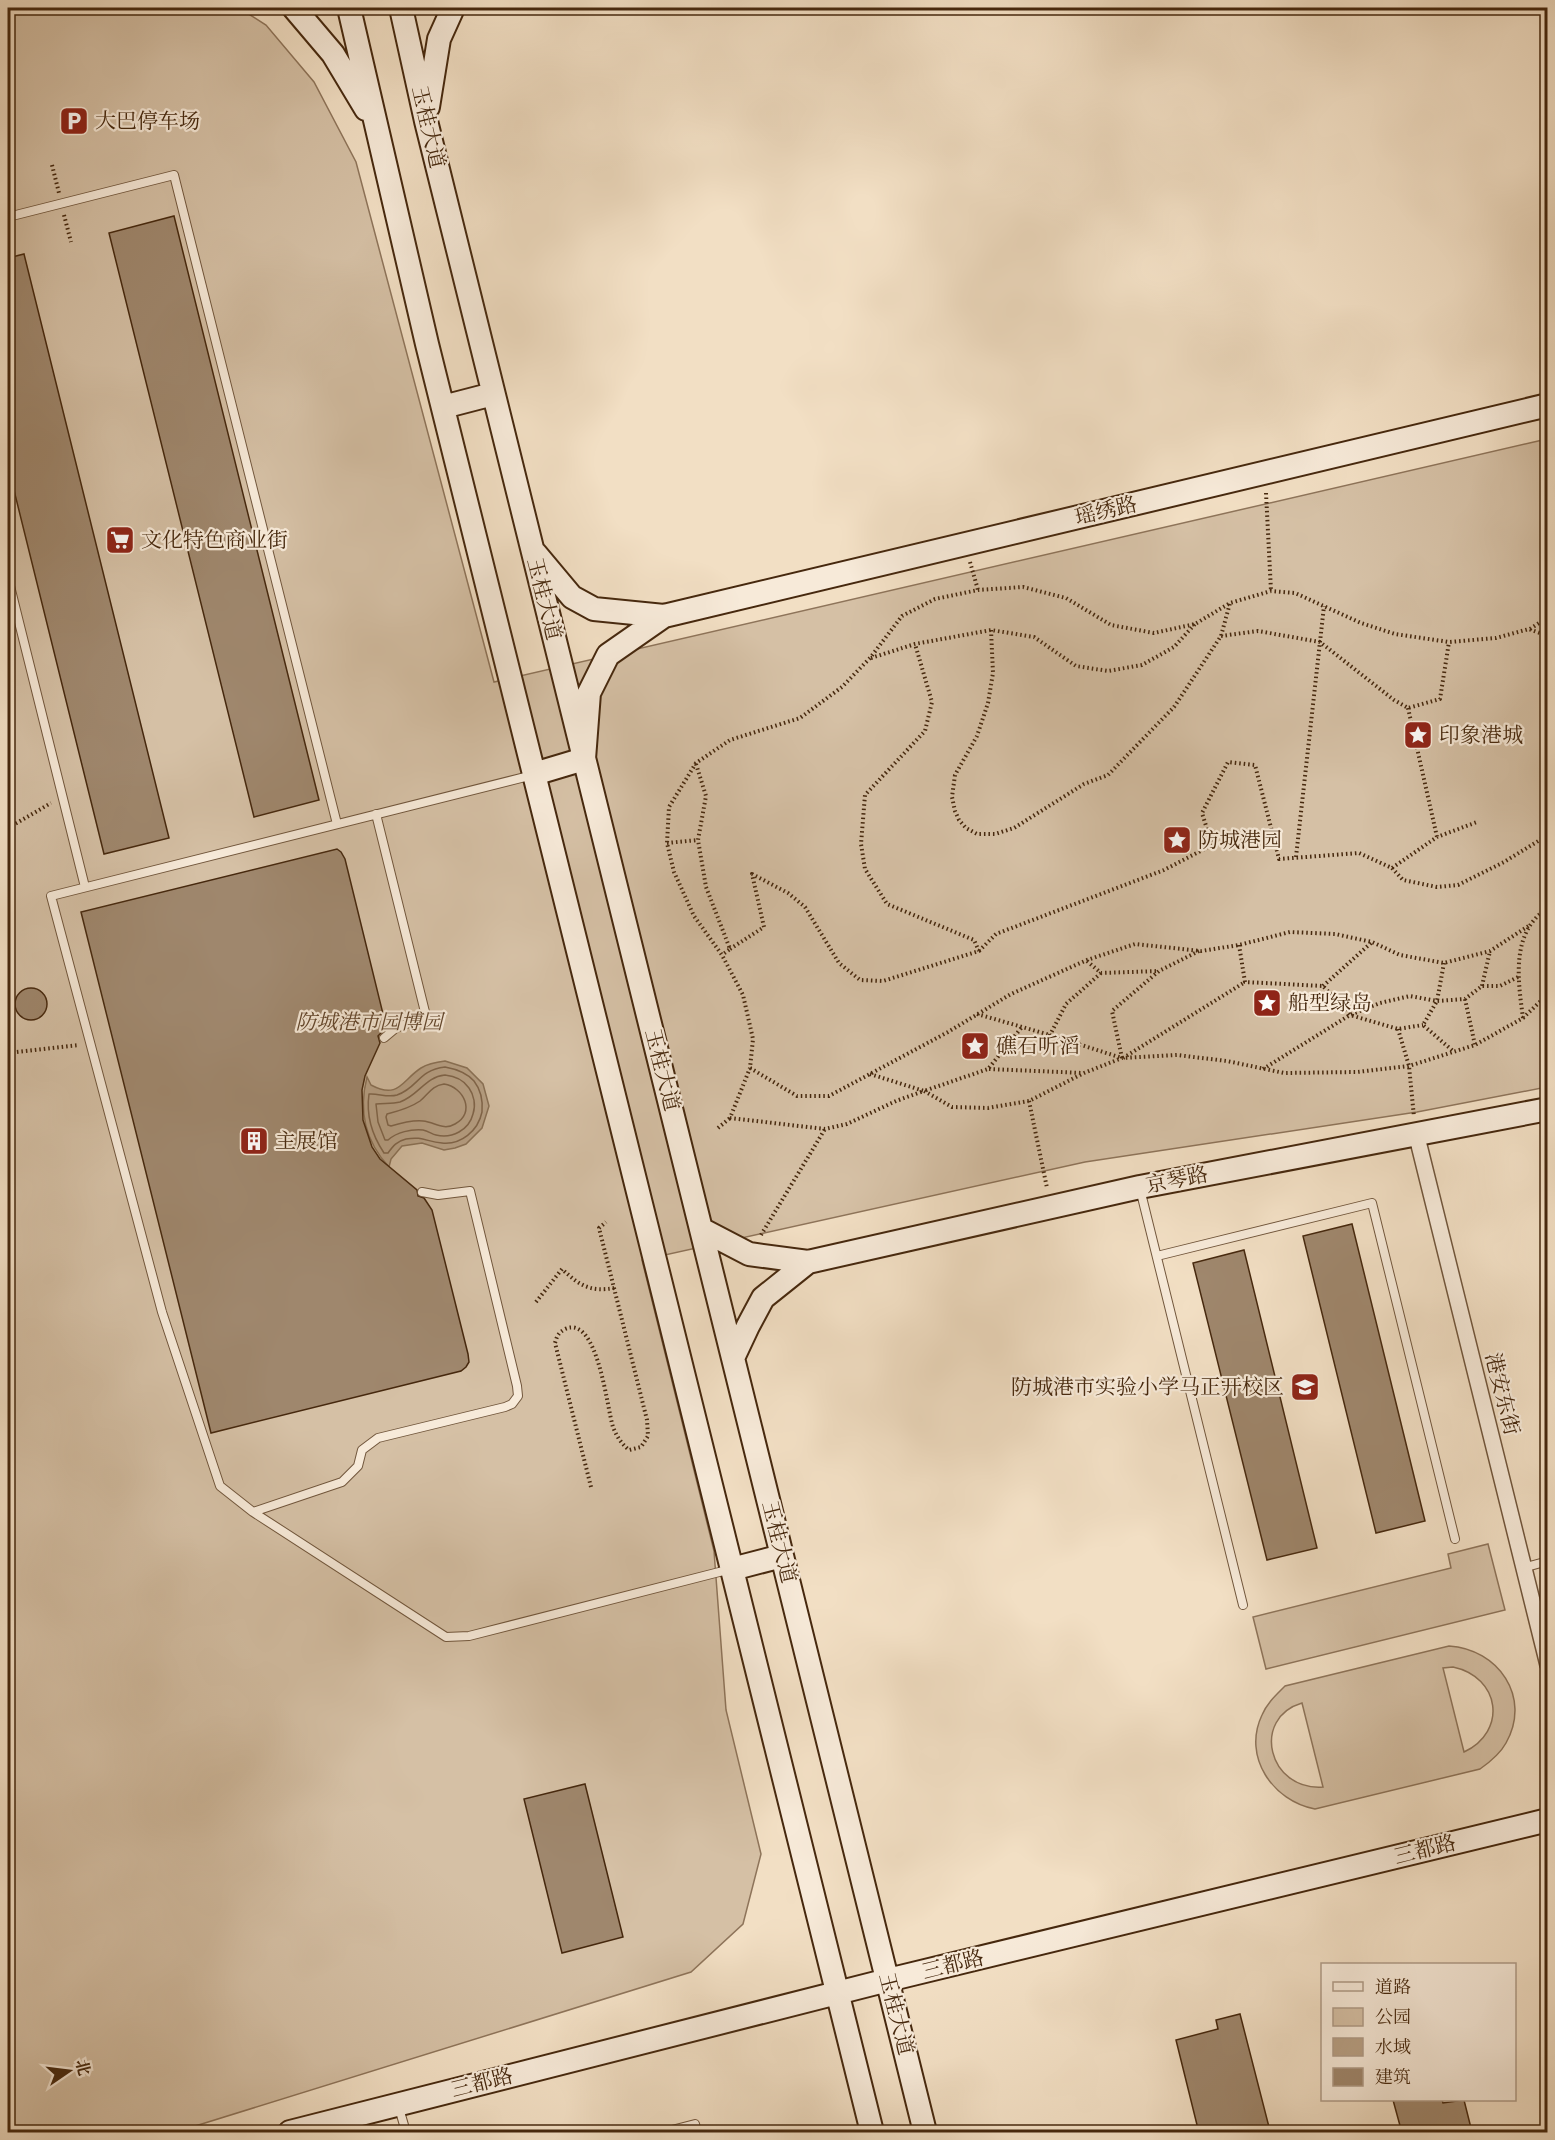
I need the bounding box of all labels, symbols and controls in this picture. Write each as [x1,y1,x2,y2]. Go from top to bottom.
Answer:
street label: 玉桂大道 [404,83,452,171]
parking icon: 大巴停车场 [58,105,90,137]
place label: 大巴停车场 [95,107,200,136]
street label: 瑶绣路 [1072,490,1140,532]
supermarket icon: 文化特色商业街 [104,524,136,556]
place label: 文化特色商业街 [141,526,288,555]
street label: 玉桂大道 [520,555,568,643]
place icon: 印象港城 [1402,719,1434,751]
place label: 印象港城 [1439,721,1523,750]
place icon: 防城港园 [1161,824,1193,856]
place label: 防城港园 [1198,826,1282,855]
place icon: 船型绿岛 [1251,987,1283,1019]
place label: 船型绿岛 [1288,989,1372,1018]
park label: 防城港市园博园 [296,1008,445,1037]
street label: 玉桂大道 [638,1026,686,1114]
place icon: 礁石听滔 [959,1030,991,1062]
place label: 礁石听滔 [996,1032,1080,1061]
building icon: 主展馆 [238,1125,270,1157]
place label: 主展馆 [275,1127,338,1156]
street label: 京琴路 [1143,1160,1211,1200]
street label: 港安东街 [1478,1350,1526,1438]
school or university icon: 防城港市实验小学马正开校区 [1289,1371,1321,1403]
place label: 防城港市实验小学马正开校区 [1011,1373,1284,1402]
street label: 玉桂大道 [755,1498,803,1586]
street label: 三都路 [1391,1828,1459,1872]
street label: 三都路 [919,1943,987,1987]
legend [1321,1963,1516,2101]
street label: 玉桂大道 [872,1970,920,2058]
text: 道路 [1375,1975,1411,2000]
text: 公园 [1375,2005,1411,2030]
text: 水域 [1375,2035,1411,2060]
north arrow [39,2041,99,2101]
text: 北 [70,2057,95,2078]
street label: 三都路 [448,2061,516,2105]
text: 建筑 [1375,2065,1411,2090]

